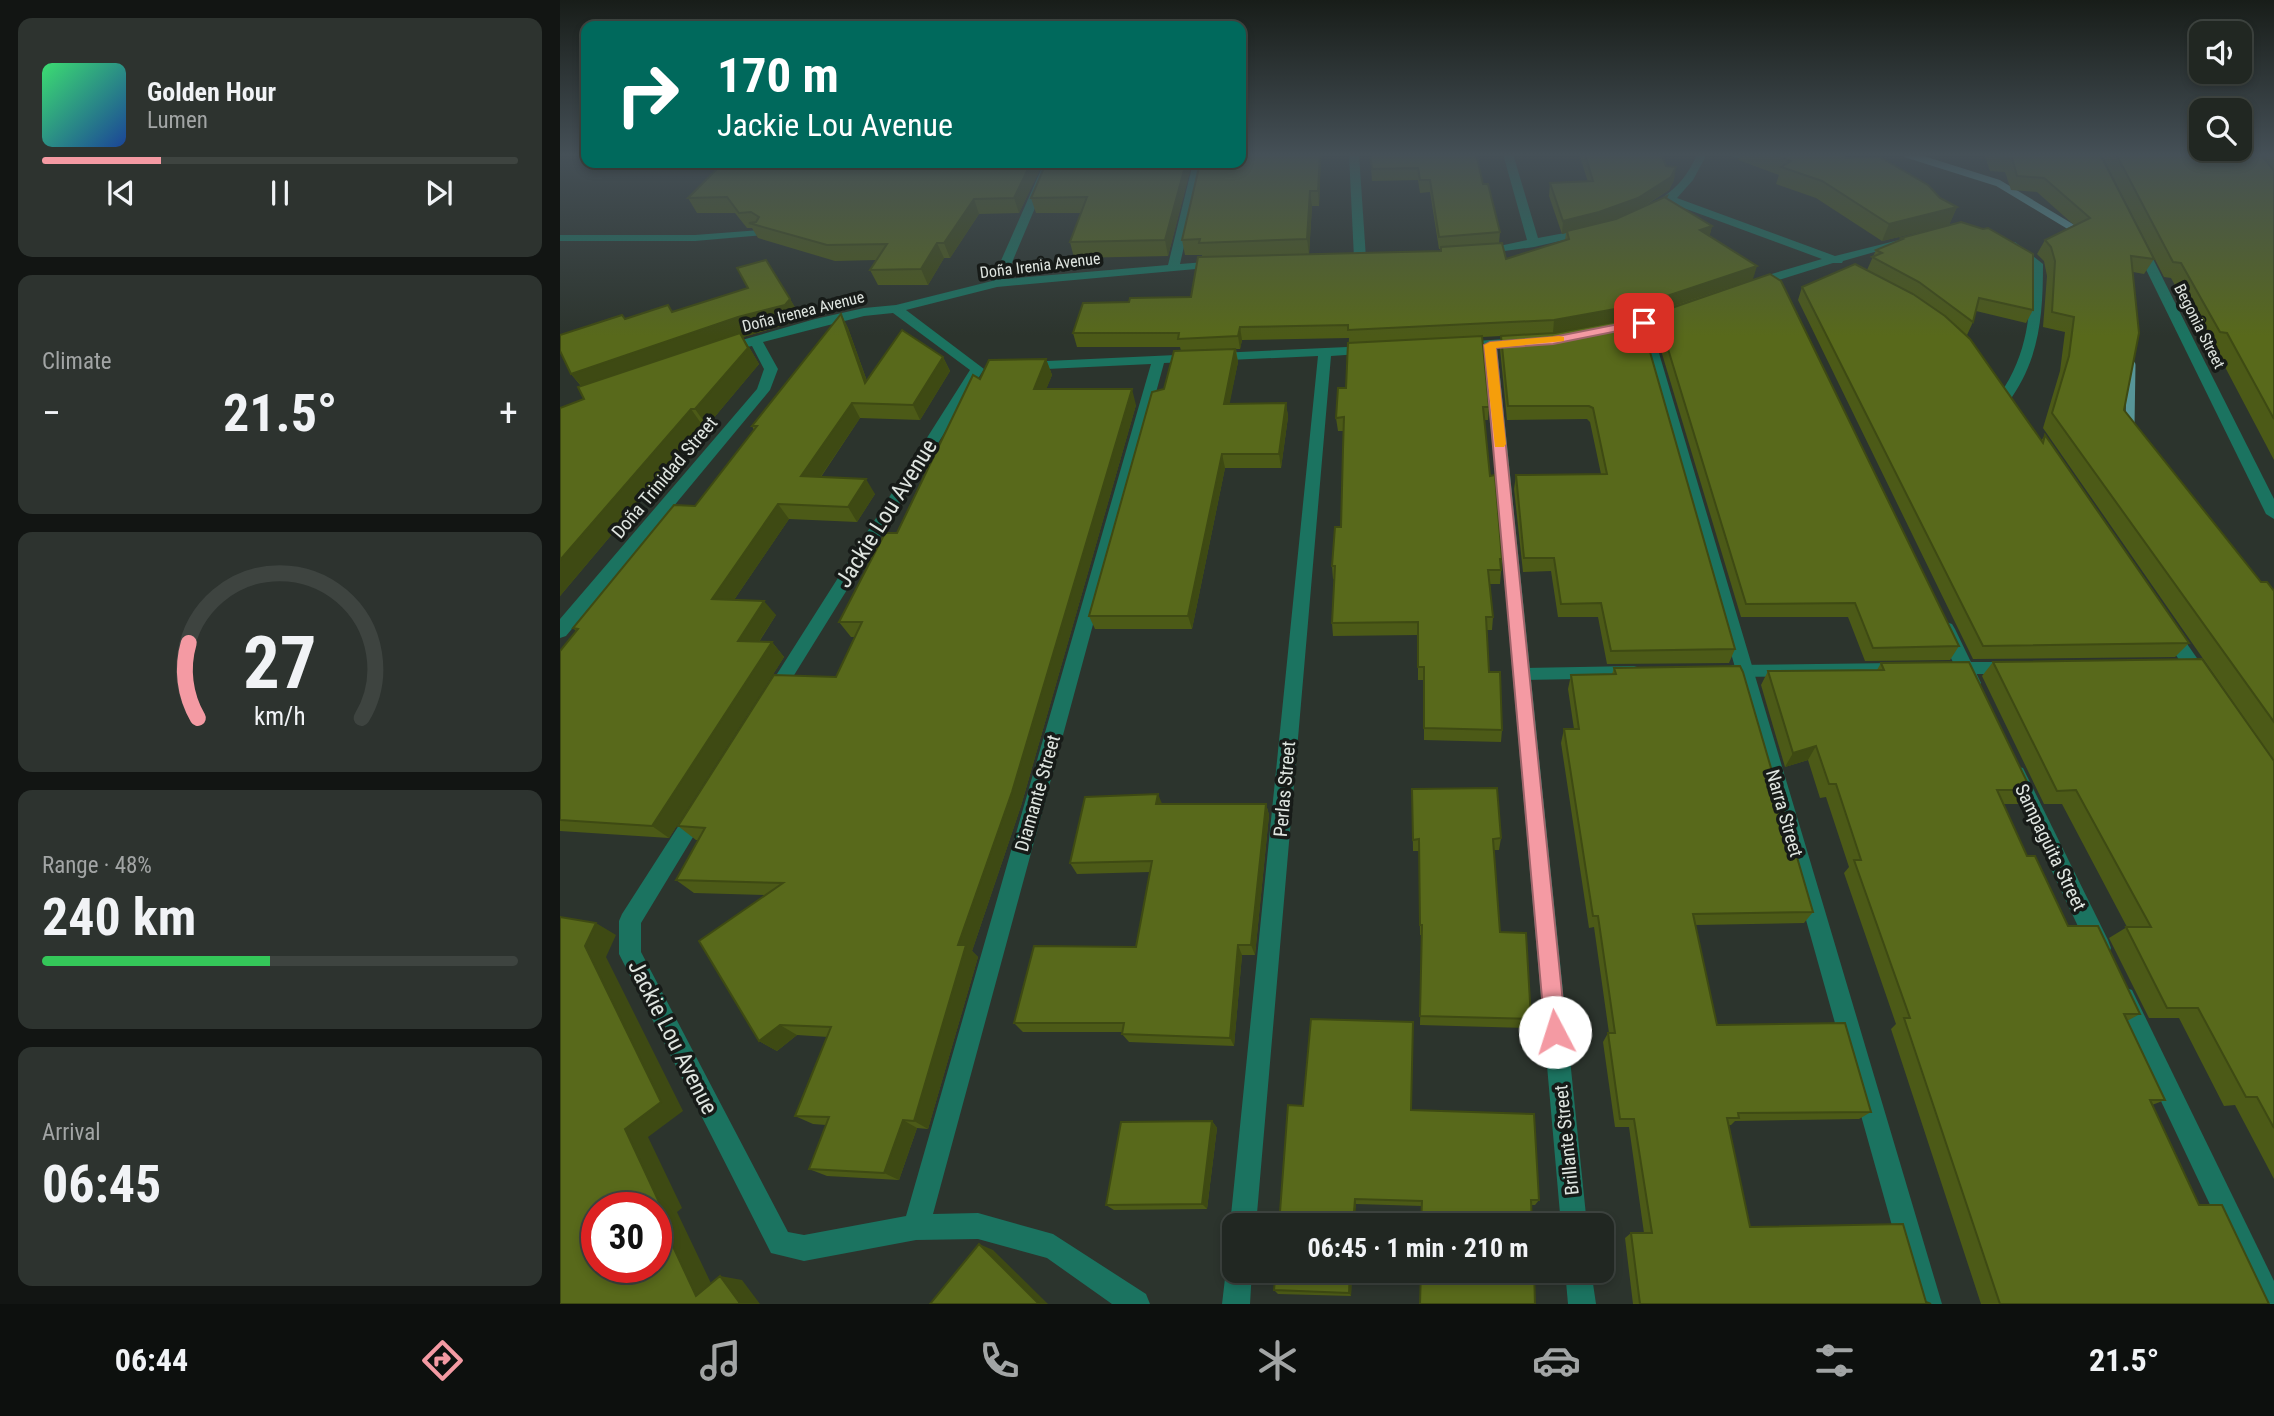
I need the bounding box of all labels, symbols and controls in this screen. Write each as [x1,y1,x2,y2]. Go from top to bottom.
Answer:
map controls [2189,21,2252,161]
button: sound [2189,21,2252,84]
text: 170 m [717,47,839,104]
icon: right [602,49,693,140]
text: Golden Hour [147,77,276,107]
button: search [2189,98,2252,161]
text: Jackie Lou Avenue [717,106,953,144]
text: Lumen [147,107,208,134]
icon: previous [102,174,140,212]
icon: pause [261,174,299,212]
icon: next [420,174,458,212]
street label: Doña Irenia Avenue [979,249,1101,282]
street label: Begonia Street [2170,281,2229,372]
street label: Doña Irenea Avenue [740,287,866,336]
pin [1614,293,1674,353]
icon: arrive [1625,304,1663,342]
text: Climate [42,348,112,375]
text: 21.5° [223,383,337,444]
text: − [42,391,61,435]
text: + [499,391,518,435]
street label: Doña Trinidad Street [607,412,722,543]
street label: Jackie Lou Avenue [830,434,943,592]
text: 27 [243,620,317,706]
text: km/h [254,702,306,731]
street label: Diamante Street [1010,732,1065,854]
street label: Perlas Street [1269,740,1300,838]
street label: Narra Street [1761,767,1808,860]
street label: Sampaguita Street [2010,780,2091,914]
text: Range · 48% [42,852,152,879]
text: 240 km [42,887,196,948]
street label: Jackie Lou Avenue [622,956,723,1119]
position arrow [1518,995,1592,1069]
street label: Brillante Street [1549,1084,1584,1196]
text: Arrival [42,1119,101,1146]
text: 06:45 [42,1154,161,1215]
speed limit sign: 30 [581,1192,672,1283]
text: 06:45 · 1 min · 210 m [1308,1233,1528,1263]
icon: directions [418,1336,467,1385]
icon: music [696,1336,745,1385]
icon: phone [975,1336,1024,1385]
icon: climate [1253,1336,1302,1385]
icon: car [1532,1336,1581,1385]
icon: filters [1810,1336,1859,1385]
text: 06:44 [115,1341,188,1379]
text: 21.5° [2089,1341,2159,1379]

